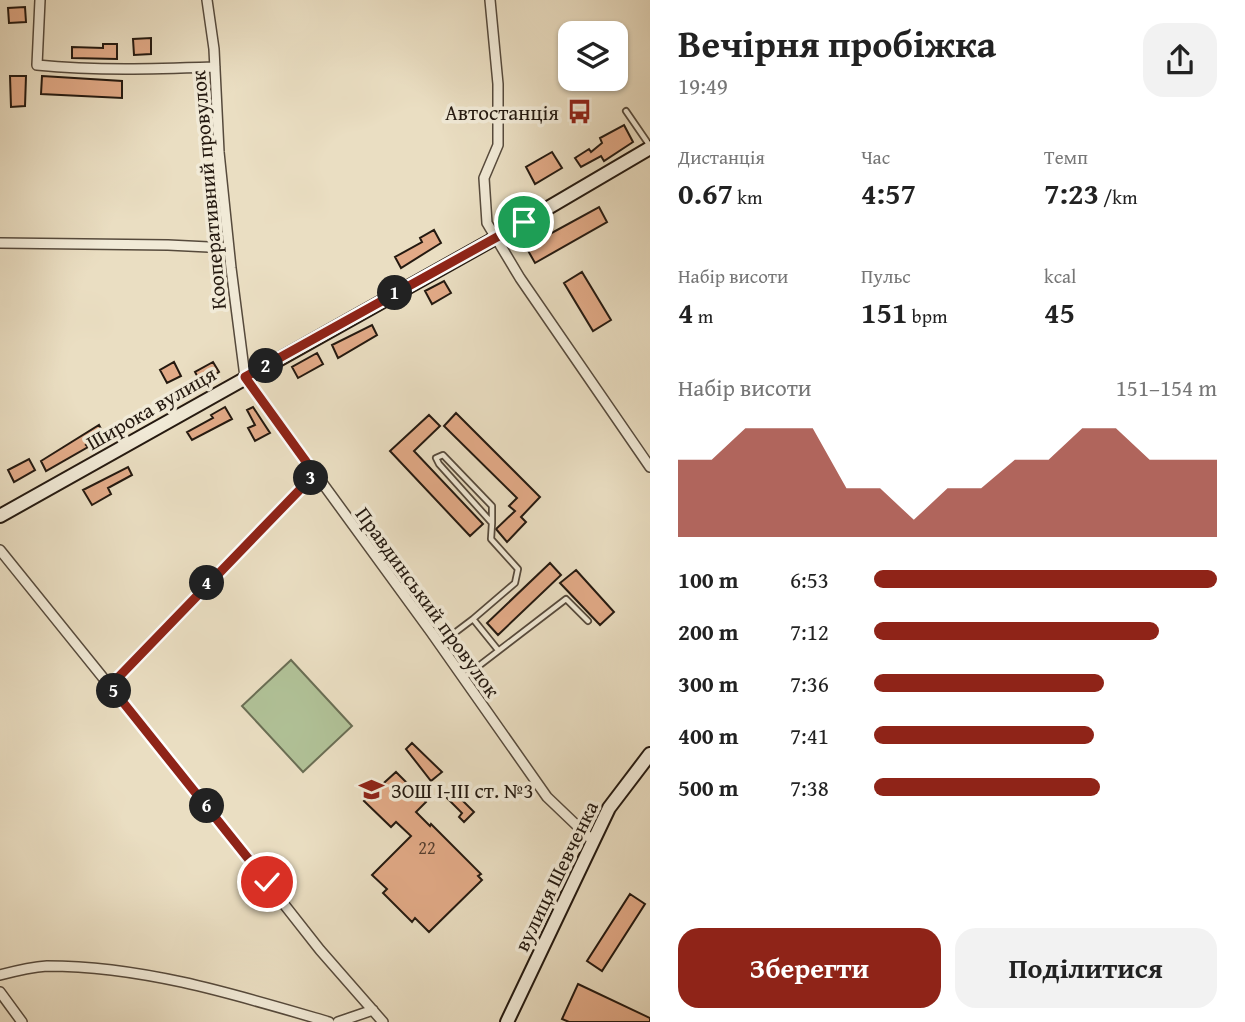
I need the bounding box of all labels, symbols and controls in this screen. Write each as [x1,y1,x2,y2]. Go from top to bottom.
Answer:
text: Вечірня пробіжка [678,15,996,71]
map controls [558,21,628,91]
button: layers [558,21,628,91]
button: share [1143,23,1217,97]
street label: Кооперативний провулок [182,69,234,311]
text: 19:49 [678,69,728,102]
place label: Автостанція [445,97,559,128]
bus stop icon: Автостанція [565,98,593,126]
text: Дистанція [678,143,765,171]
text: Час [861,143,890,171]
text: Темп [1044,143,1088,171]
text: 0.67 [678,171,733,215]
text: 4:57 [861,171,916,215]
text: 7:23 [1044,171,1099,215]
text: km [733,183,762,211]
text: /km [1099,183,1137,211]
pin [494,192,554,252]
icon: arrive [505,203,543,241]
text: Набір висоти [678,262,788,290]
text: Пульс [861,262,911,290]
text: kcal [1044,262,1076,290]
pin: 1 [378,276,412,310]
text: 1 [390,278,399,306]
text: 4 [678,290,694,334]
text: 151 [861,290,908,334]
text: 45 [1044,290,1075,334]
text: m [694,302,713,330]
text: bpm [908,302,947,330]
pin: 2 [248,348,284,384]
text: 2 [261,351,270,379]
street label: Широка вулиця [80,358,222,458]
text: Набір висоти [678,371,812,404]
text: 151–154 m [1116,371,1217,404]
pin: 3 [294,461,328,496]
text: 3 [306,463,315,491]
street label: Правдинський провулок [348,500,508,704]
text: 100 m [678,563,739,596]
text: 6:53 [790,563,829,596]
pin: 4 [190,566,224,600]
text: 4 [202,568,211,596]
text: 200 m [678,615,739,648]
text: 7:12 [790,615,829,648]
text: 300 m [678,667,739,700]
text: 7:36 [790,667,829,700]
pin: 5 [96,674,132,708]
text: 5 [109,676,118,704]
text: 400 m [678,719,739,752]
text: 7:41 [790,719,829,752]
text: 500 m [678,771,739,804]
text: 7:38 [790,771,829,804]
place label: ЗОШ І-ІІІ ст. №3 [391,775,534,806]
school or university icon: ЗОШ І-ІІІ ст. №3 [357,776,385,804]
pin: 6 [190,788,224,824]
text: 6 [202,791,211,819]
street label: вулиця Шевченка [506,795,606,957]
house number: 22 [418,834,436,861]
pin [237,852,297,912]
icon: check [248,863,286,901]
button: Зберегти [678,928,941,1008]
button: Поділитися [955,928,1217,1008]

